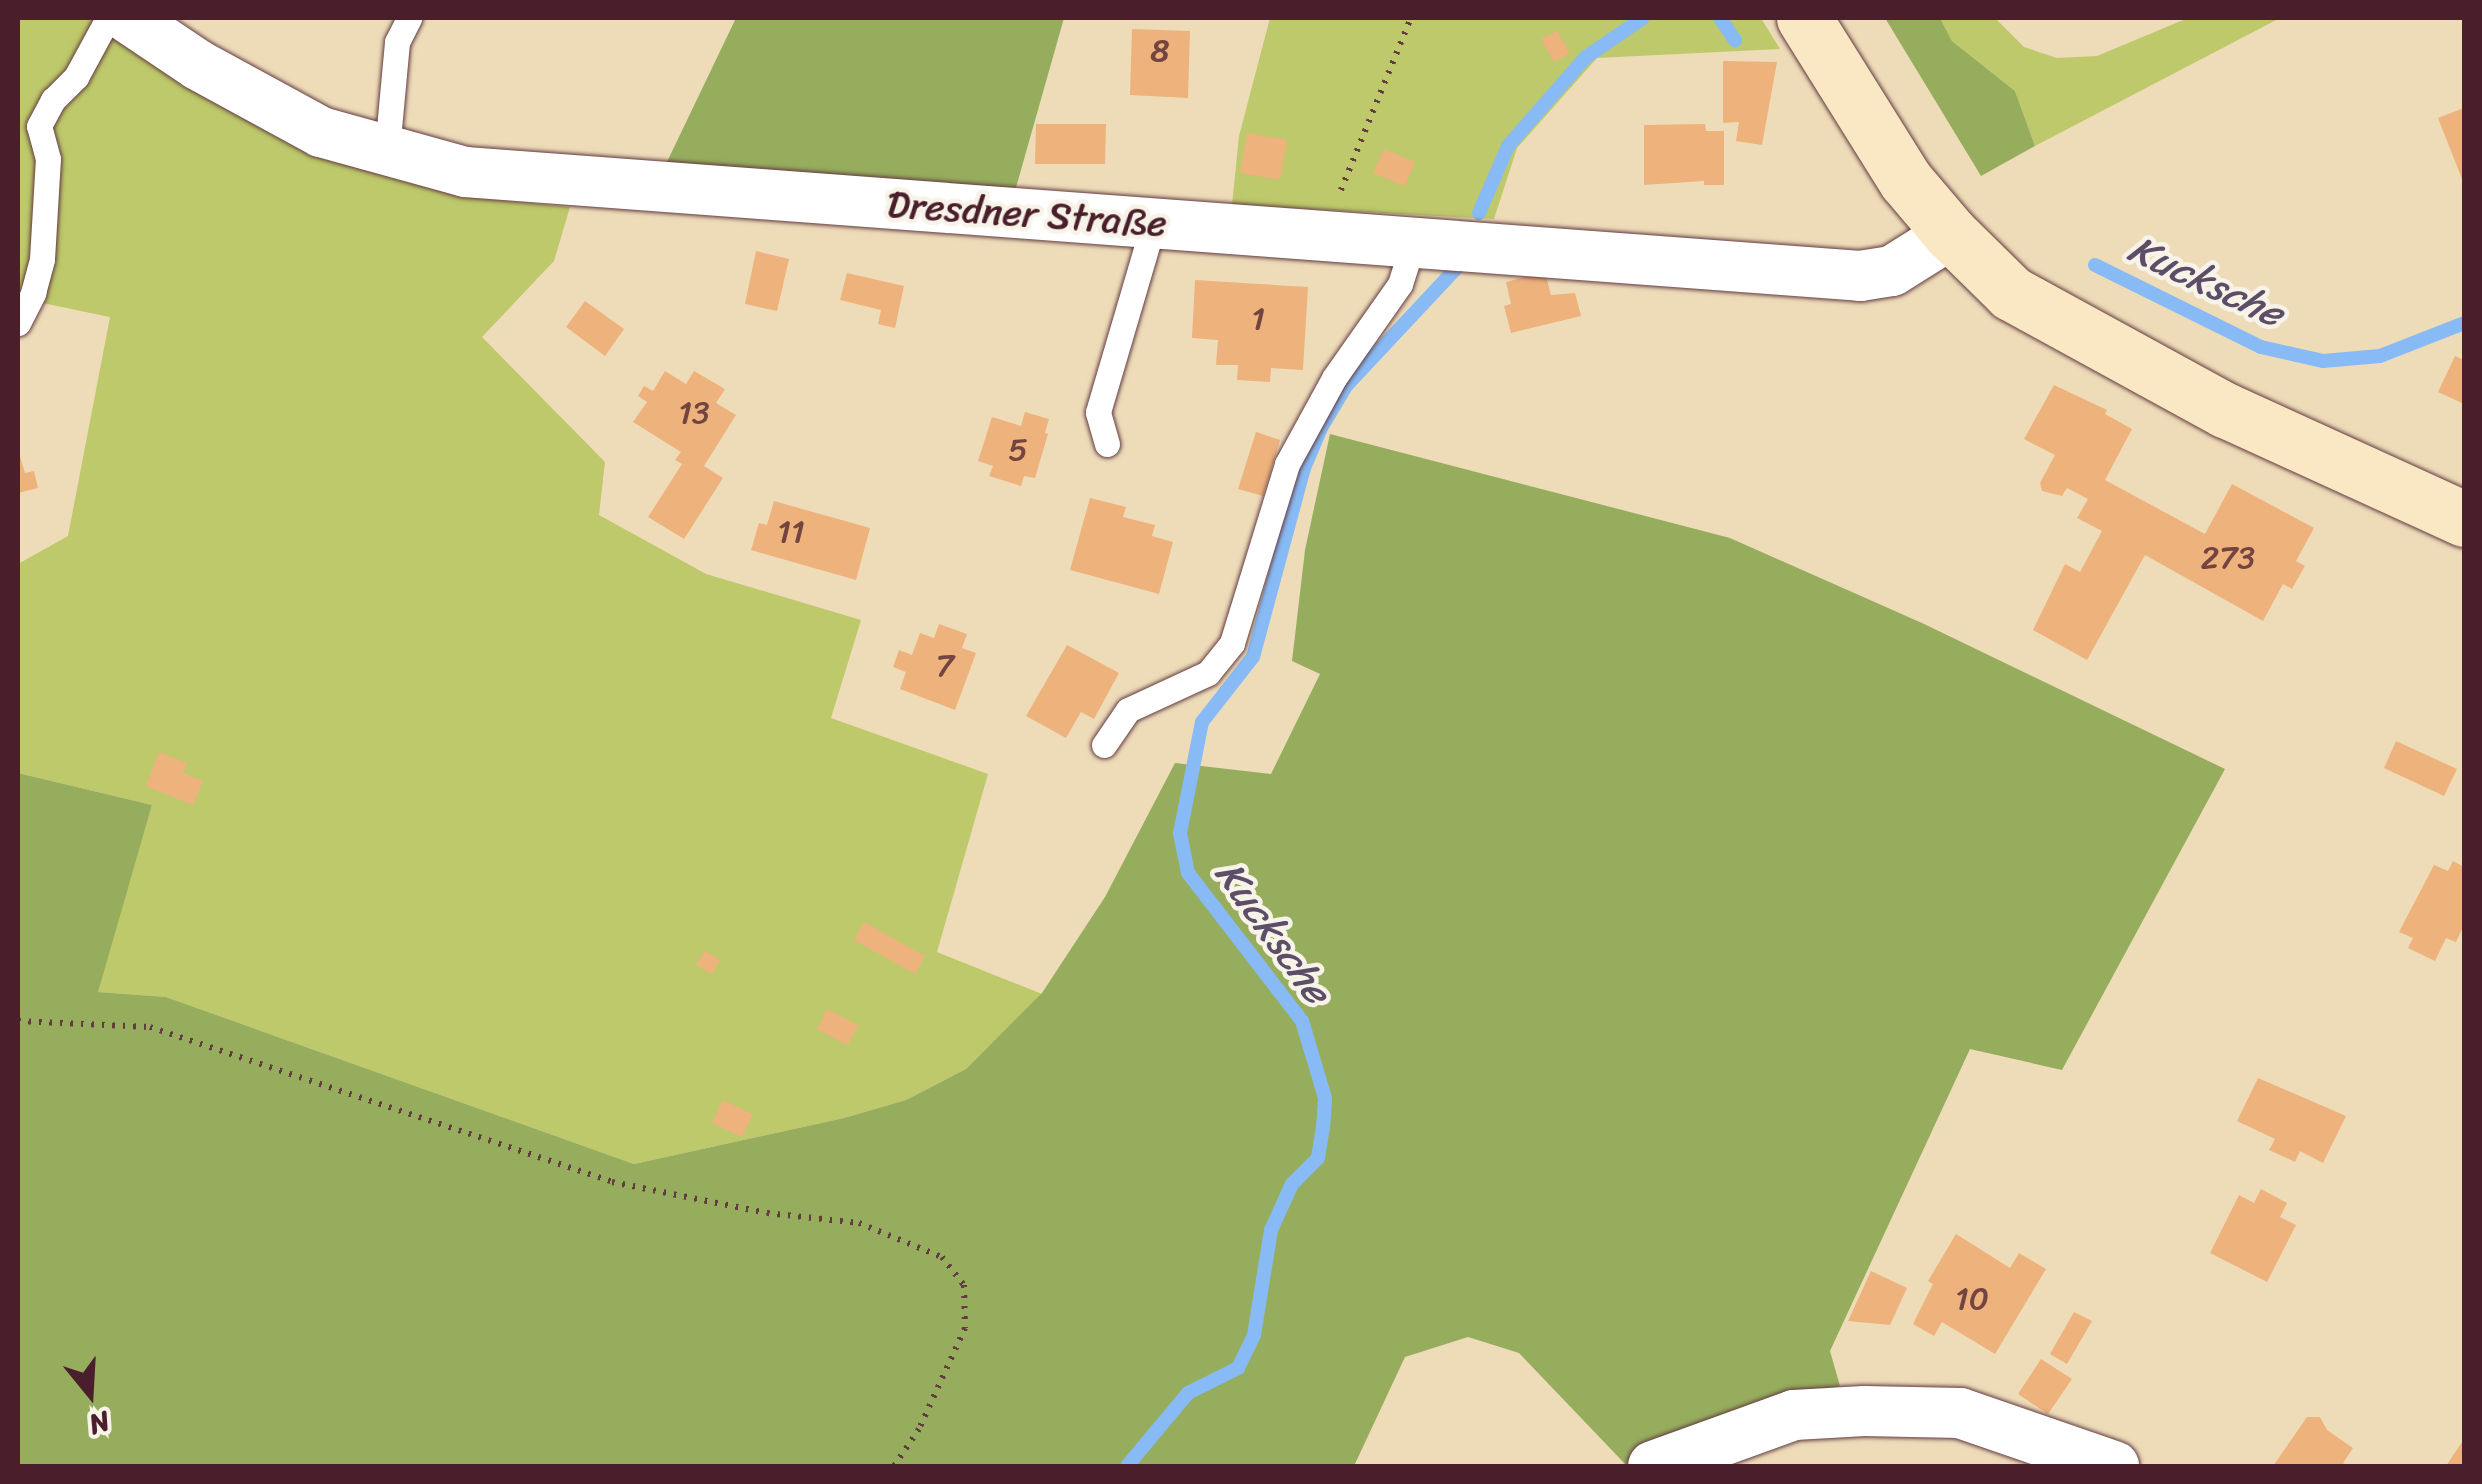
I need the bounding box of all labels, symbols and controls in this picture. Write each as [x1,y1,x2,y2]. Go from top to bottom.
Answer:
house number: 8 [1150,32,1170,70]
street label: Dresdner Straße [885,181,1169,247]
water label: Kucksche [2121,224,2291,338]
house number: 1 [1251,300,1265,338]
house number: 13 [678,394,710,432]
house number: 5 [1008,431,1028,469]
house number: 11 [777,513,805,551]
house number: 273 [2201,539,2255,577]
house number: 7 [936,647,954,685]
water label: Kucksche [1205,851,1341,1013]
house number: 10 [1955,1280,1989,1318]
north arrow [40,1344,140,1444]
text: N [83,1397,116,1449]

